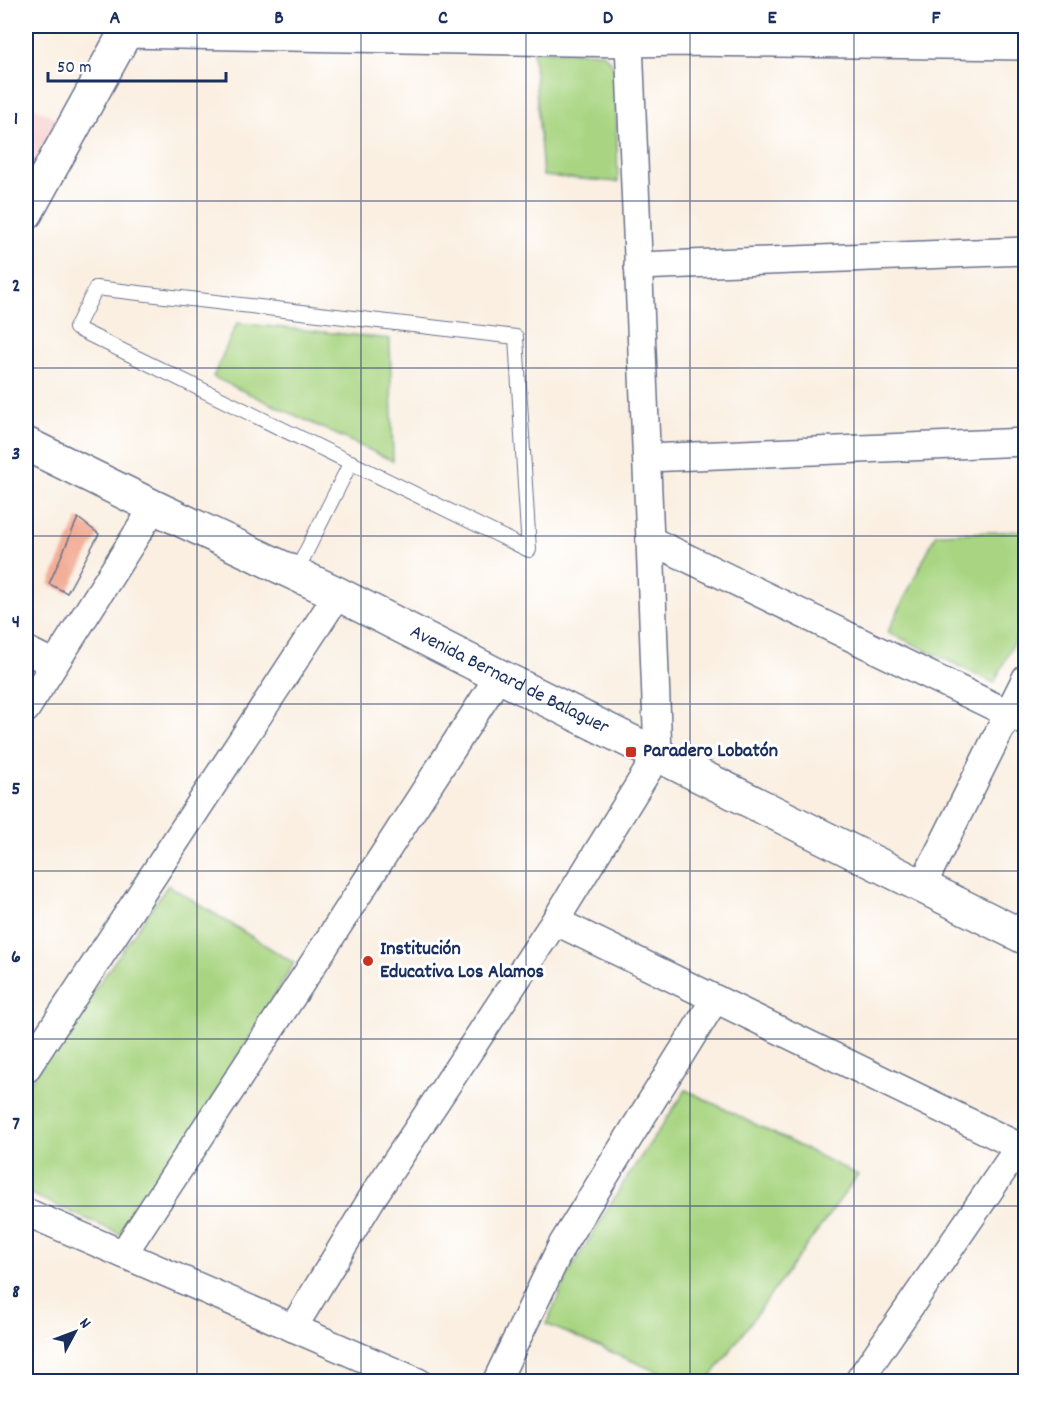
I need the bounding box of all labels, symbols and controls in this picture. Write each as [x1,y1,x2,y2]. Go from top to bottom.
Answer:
text: A [110,5,121,33]
text: B [274,5,284,33]
text: C [438,5,448,33]
text: D [603,5,614,33]
text: E [767,5,777,33]
text: F [932,5,942,33]
scale bar [48,45,226,83]
text: 50 m [57,56,92,81]
text: 1 [14,106,18,134]
text: 2 [12,273,20,301]
text: 3 [12,441,20,469]
text: 4 [12,609,20,637]
street label: Avenida Bernard de Balaguer [405,619,614,743]
place label: Paradero Lobatón [643,738,778,766]
marker: Paradero Lobatón [624,745,638,759]
text: 5 [11,776,21,804]
place label: Institución Educativa Los Alamos [380,936,544,987]
text: 6 [11,944,21,972]
marker: Institución Educativa Los Alamos [361,954,375,968]
text: 7 [12,1111,20,1139]
text: 8 [12,1279,20,1307]
north arrow [45,1302,105,1362]
text: N [73,1313,96,1334]

